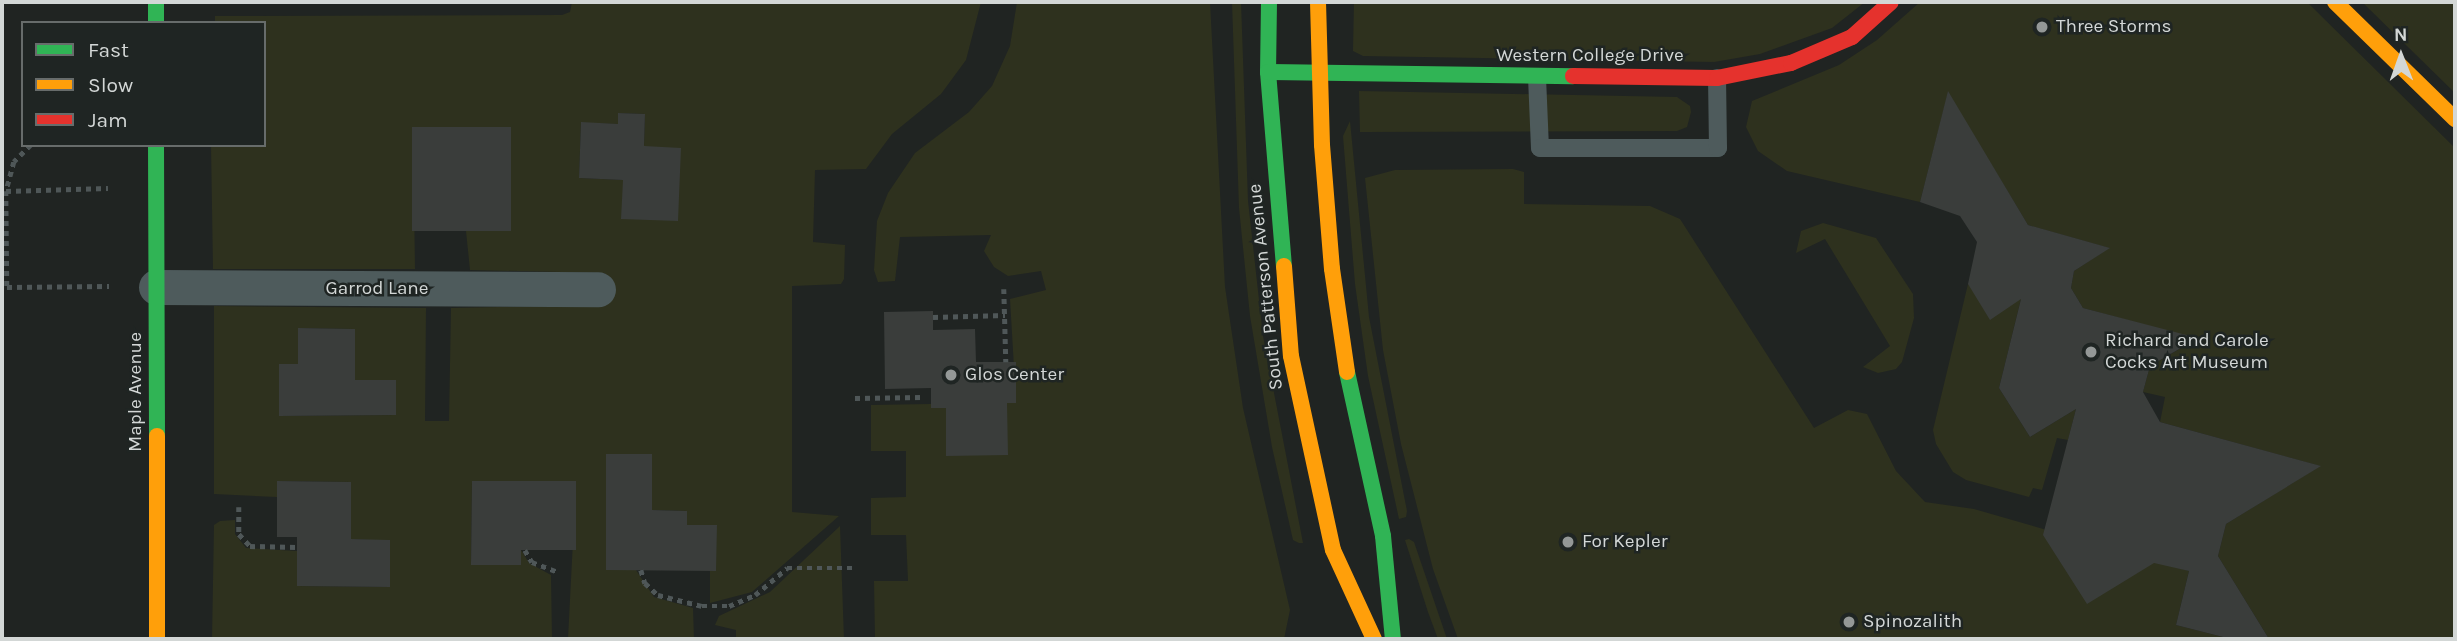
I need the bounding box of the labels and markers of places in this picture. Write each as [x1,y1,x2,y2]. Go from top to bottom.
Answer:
place label: Three Storms [2056,16,2172,38]
marker: Three Storms [2034,19,2050,35]
place label: Richard and Carole Cocks Art Museum [2105,330,2269,374]
marker: Richard and Carole Cocks Art Museum [2083,344,2099,360]
place label: Glos Center [965,364,1064,386]
marker: Glos Center [943,367,959,383]
place label: For Kepler [1582,531,1668,553]
marker: For Kepler [1560,534,1576,550]
place label: Spinozalith [1863,611,1962,633]
marker: Spinozalith [1841,614,1857,630]

